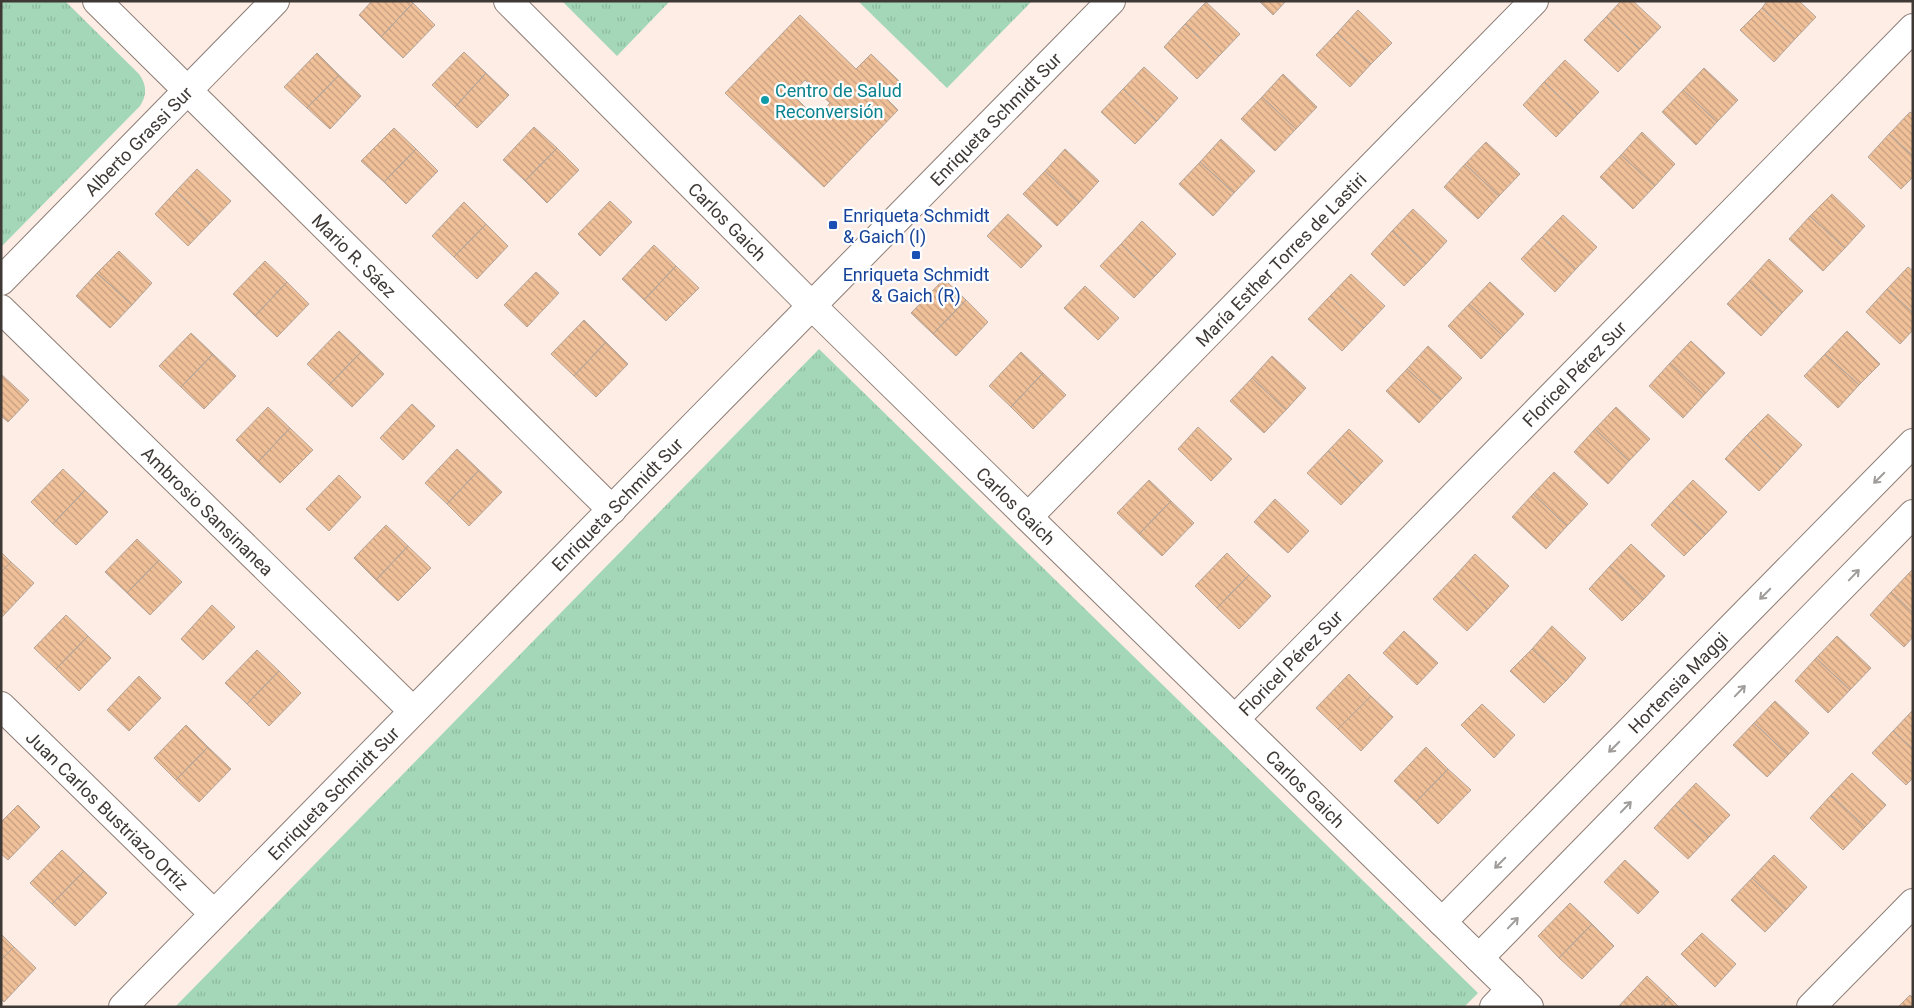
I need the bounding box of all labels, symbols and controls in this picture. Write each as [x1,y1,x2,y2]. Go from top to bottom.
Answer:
street label: Enriqueta Schmidt Sur [926,48,1065,190]
place label: Centro de Salud Reconversión [775,80,902,122]
street label: Alberto Grassi Sur [80,82,196,200]
marker: Centro de Salud Reconversión [759,94,771,106]
street label: María Esther Torres de Lastiri [1191,168,1370,350]
street label: Carlos Gaich [684,178,771,265]
place label: Enriqueta Schmidt & Gaich (I) [843,205,990,248]
street label: Mario R. Sáez [308,209,401,302]
marker: Enriqueta Schmidt & Gaich (I) [827,219,839,231]
marker: Enriqueta Schmidt & Gaich (R) [910,249,922,261]
place label: Enriqueta Schmidt & Gaich (R) [843,264,989,307]
street label: Floricel Pérez Sur [1518,316,1630,431]
street label: Enriqueta Schmidt Sur [547,433,687,575]
street label: Ambrosio Sansinanea [138,442,278,580]
street label: Carlos Gaich [972,462,1060,549]
one-way arrow [1872,472,1885,484]
one-way arrow [1848,568,1860,581]
one-way arrow [1758,588,1771,600]
street label: Floricel Pérez Sur [1234,606,1347,720]
street label: Hortensia Maggi [1623,628,1732,737]
one-way arrow [1734,685,1746,697]
street label: Enriqueta Schmidt Sur [263,722,403,864]
street label: Juan Carlos Bustriazo Ortiz [22,726,193,894]
one-way arrow [1608,741,1620,753]
street label: Carlos Gaich [1262,746,1349,832]
one-way arrow [1620,801,1633,813]
one-way arrow [1494,857,1506,869]
one-way arrow [1507,917,1519,929]

